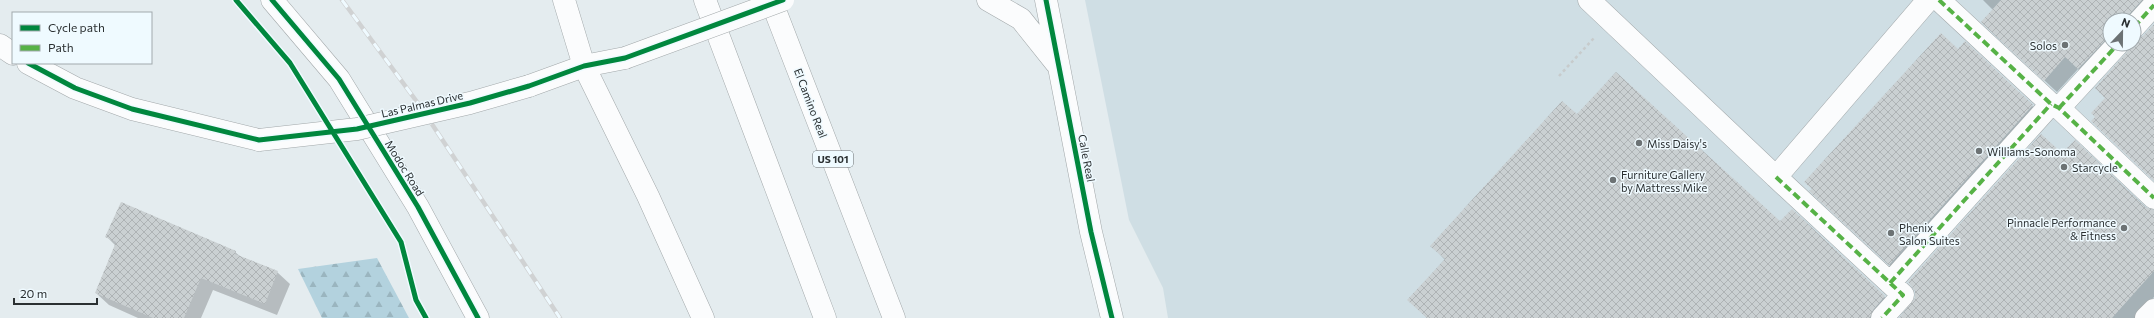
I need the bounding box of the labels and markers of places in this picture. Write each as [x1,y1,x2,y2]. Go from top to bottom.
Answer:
place label: Solos [2030,39,2057,52]
marker: Solos [2060,40,2070,50]
place label: Miss Daisy's [1647,137,1707,150]
marker: Miss Daisy's [1634,138,1644,148]
place label: Williams-Sonoma [1987,145,2076,158]
marker: Williams-Sonoma [1974,146,1984,156]
place label: Starcycle [2072,161,2118,174]
marker: Starcycle [2059,162,2069,172]
place label: Furniture Gallery by Mattress Mike [1621,168,1708,194]
marker: Furniture Gallery by Mattress Mike [1608,175,1618,185]
place label: Pinnacle Performance & Fitness [2007,216,2116,242]
place label: Phenix Salon Suites [1899,221,1960,247]
marker: Pinnacle Performance & Fitness [2119,223,2129,233]
marker: Phenix Salon Suites [1886,228,1896,238]

